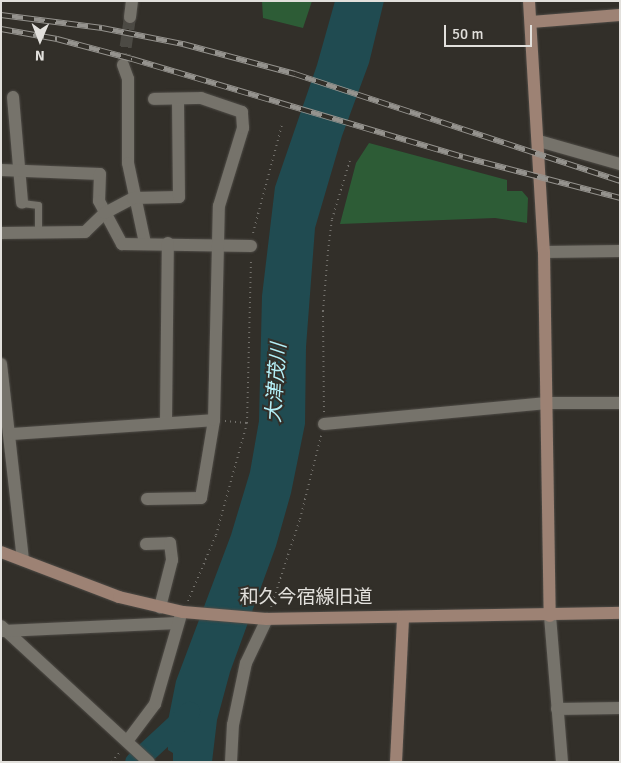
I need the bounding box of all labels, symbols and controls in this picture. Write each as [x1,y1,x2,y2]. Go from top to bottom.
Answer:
north arrow [15,15,65,65]
scale bar [446,15,534,47]
text: 50 m [452,25,483,43]
text: N [35,47,45,64]
water label: 大津茂川 [261,342,291,424]
street label: 和久今宿線旧道 [240,587,372,609]

